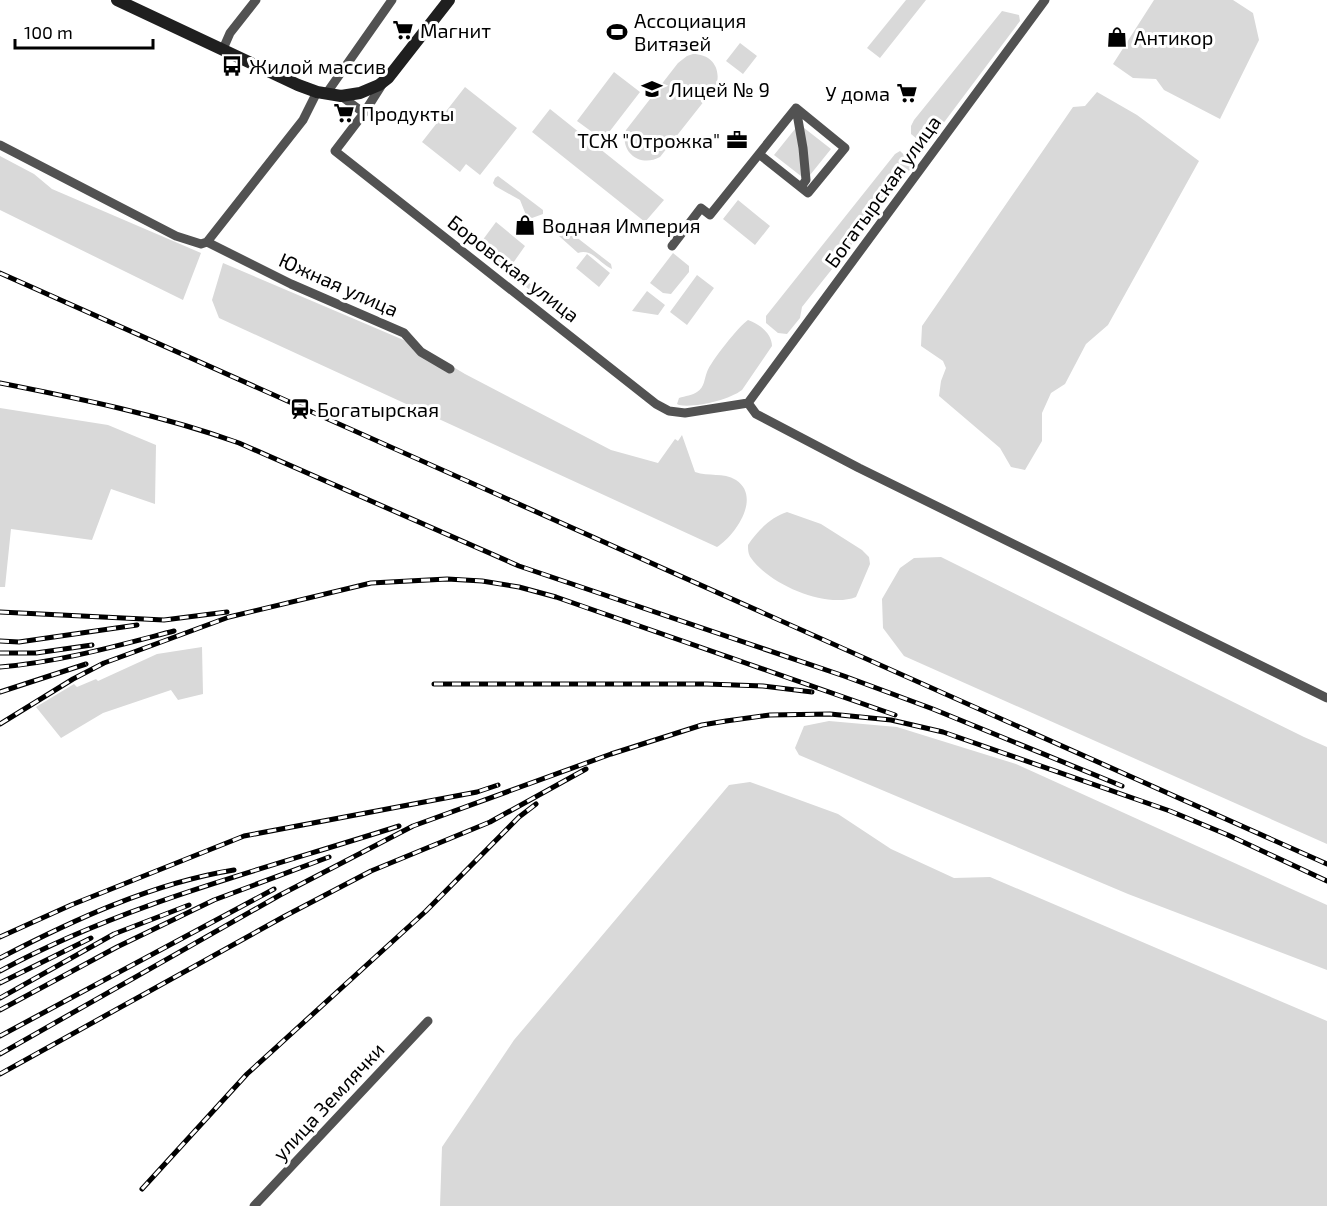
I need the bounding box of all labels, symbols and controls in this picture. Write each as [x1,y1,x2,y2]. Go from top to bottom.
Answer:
place label: Ассоциация Витязей [634,8,746,55]
scale bar [15,12,153,50]
supermarket icon: Магнит [391,18,415,42]
place label: Магнит [420,18,491,42]
sports icon: Ассоциация Витязей [605,20,629,44]
text: 100 m [24,21,73,43]
shop icon: Антикор [1105,25,1129,49]
place label: Антикор [1134,25,1213,49]
bus stop icon: Жилой массив [220,54,244,78]
place label: Жилой массив [249,54,386,78]
school or university icon: Лицей № 9 [640,77,664,101]
place label: Лицей № 9 [669,77,770,101]
place label: У дома [825,81,890,105]
supermarket icon: У дома [895,81,919,105]
supermarket icon: Продукты [332,101,356,125]
place label: Продукты [361,101,454,126]
street label: Богатырская улица [819,110,946,272]
place label: ТСЖ "Отрожка" [577,128,720,152]
office icon: ТСЖ "Отрожка" [725,128,749,152]
street label: Боровская улица [443,209,585,328]
shop icon: Водная Империя [513,213,537,237]
place label: Водная Империя [542,213,701,237]
street label: Южная улица [275,247,402,322]
station icon: Богатырская [288,397,312,421]
place label: Богатырская [317,397,439,421]
street label: улица Землячки [267,1037,389,1166]

